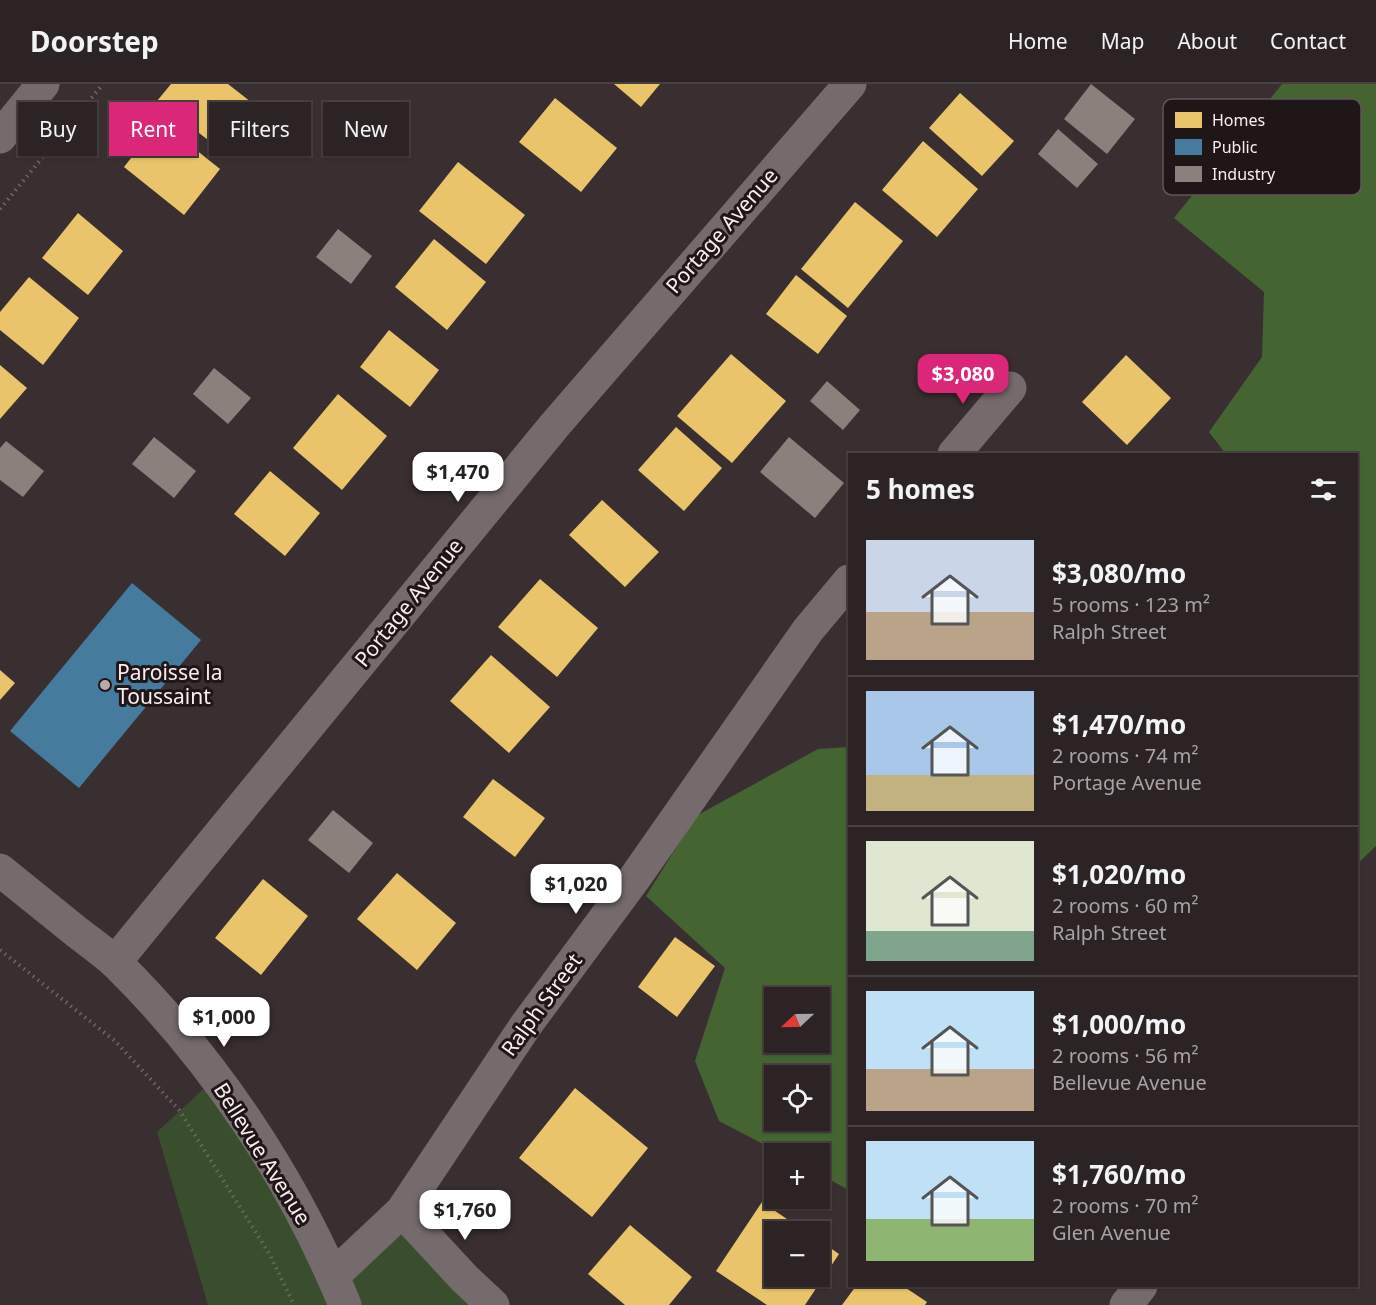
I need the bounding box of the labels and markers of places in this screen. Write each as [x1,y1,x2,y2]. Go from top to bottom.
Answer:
pin: $3,080 [914,354,1012,405]
pin: $1,470 [409,452,507,503]
place label: Paroisse la Toussaint [117,658,222,710]
marker: Paroisse la Toussaint [98,678,112,692]
pin: $1,020 [527,864,625,915]
pin: $1,000 [175,997,273,1048]
pin: $1,760 [416,1190,514,1241]

